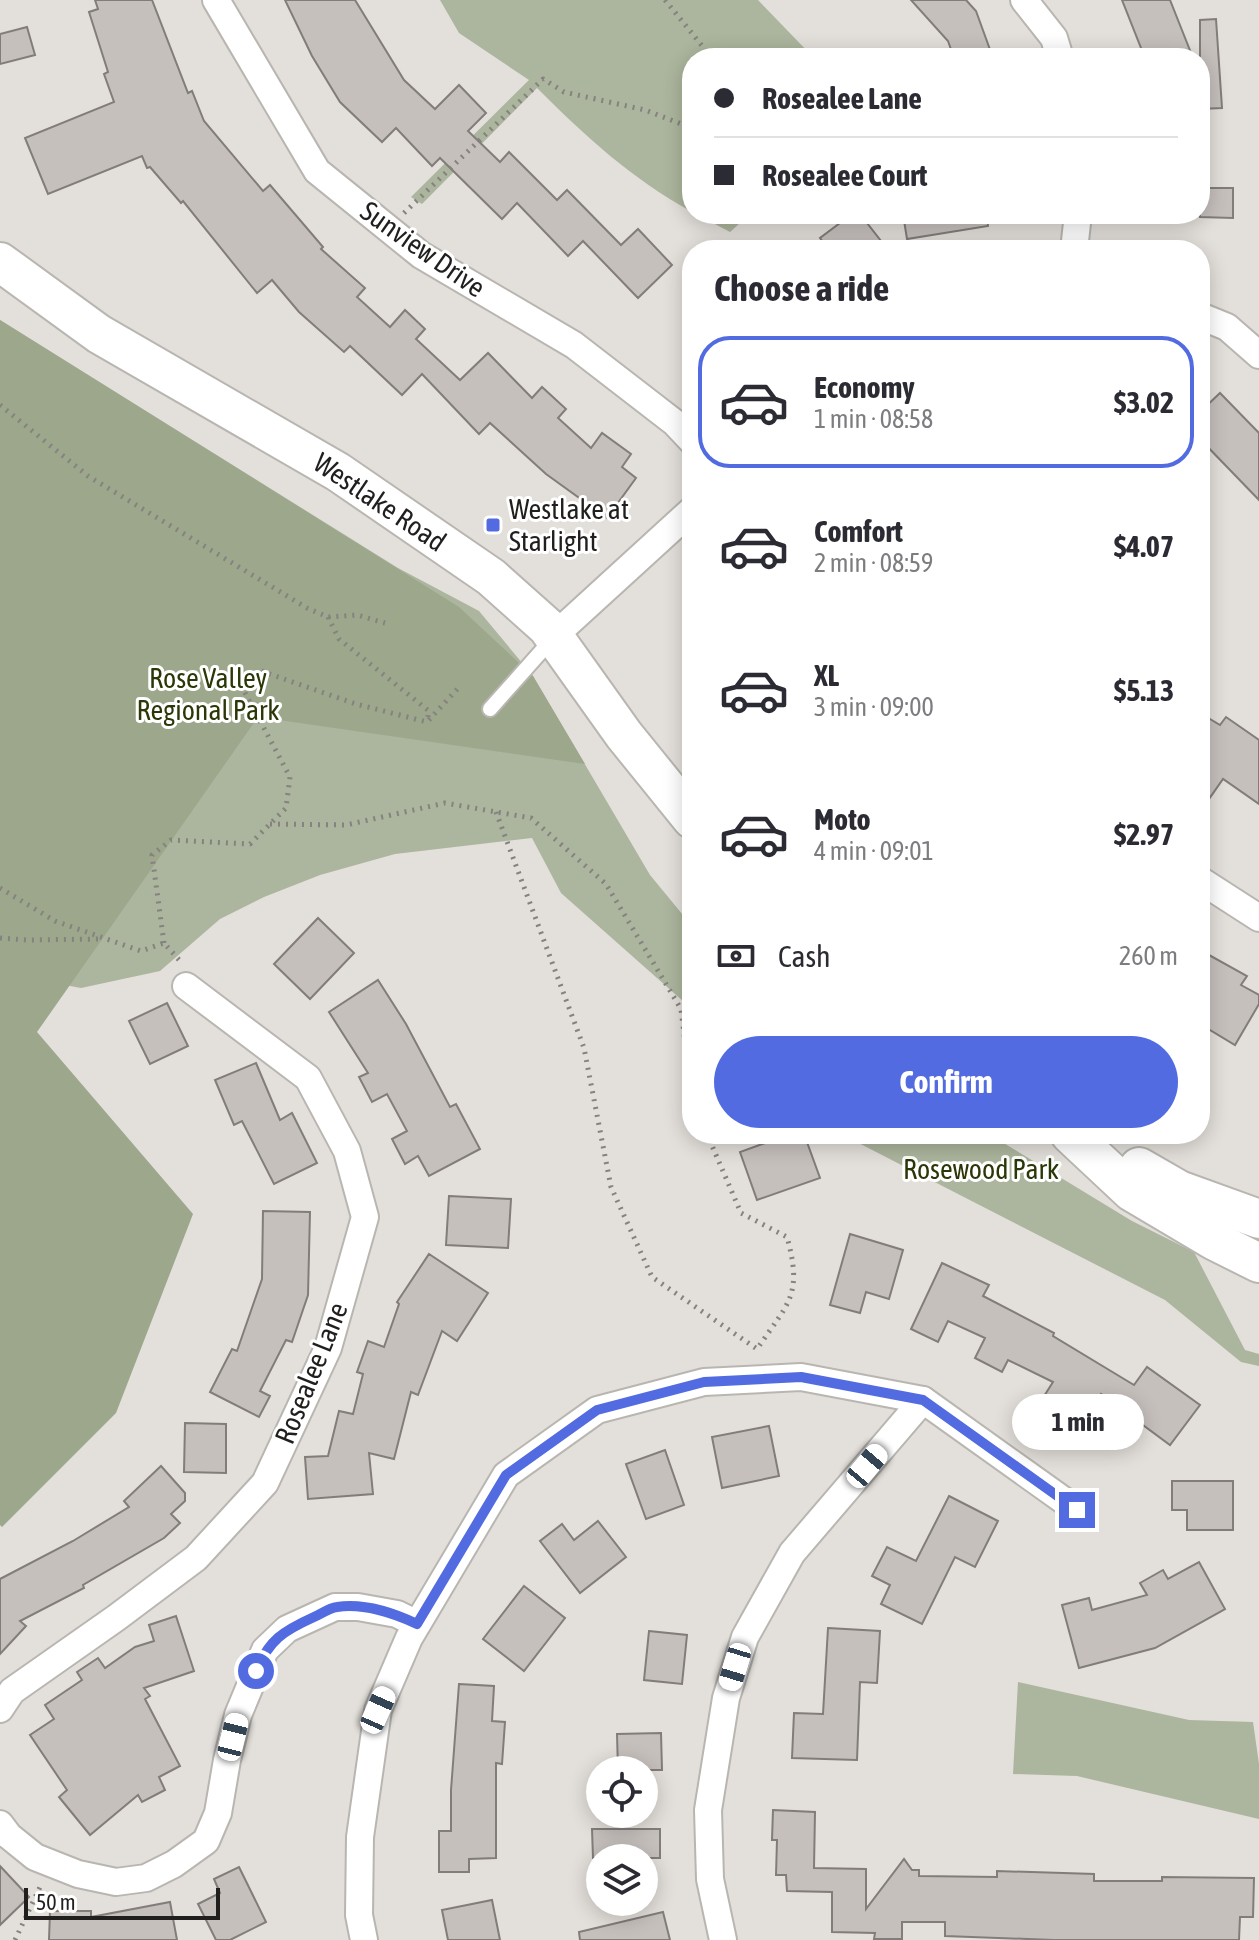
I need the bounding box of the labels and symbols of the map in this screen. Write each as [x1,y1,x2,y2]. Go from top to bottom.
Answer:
street label: Sunview Drive [355,195,491,303]
street label: Westlake Road [308,446,452,558]
place label: Westlake at Starlight [509,493,629,557]
marker: Westlake at Starlight [484,516,502,534]
park label: Rose Valley Regional Park [137,662,279,726]
park label: Rosewood Park [903,1153,1059,1185]
street label: Rosealee Lane [268,1298,354,1448]
callout: 1 min [1011,1394,1143,1450]
car [842,1440,892,1492]
route end [1059,1492,1095,1528]
car [717,1641,753,1693]
route start [238,1653,274,1689]
car [357,1683,399,1737]
car [216,1711,250,1763]
scale bar [24,1884,220,1920]

